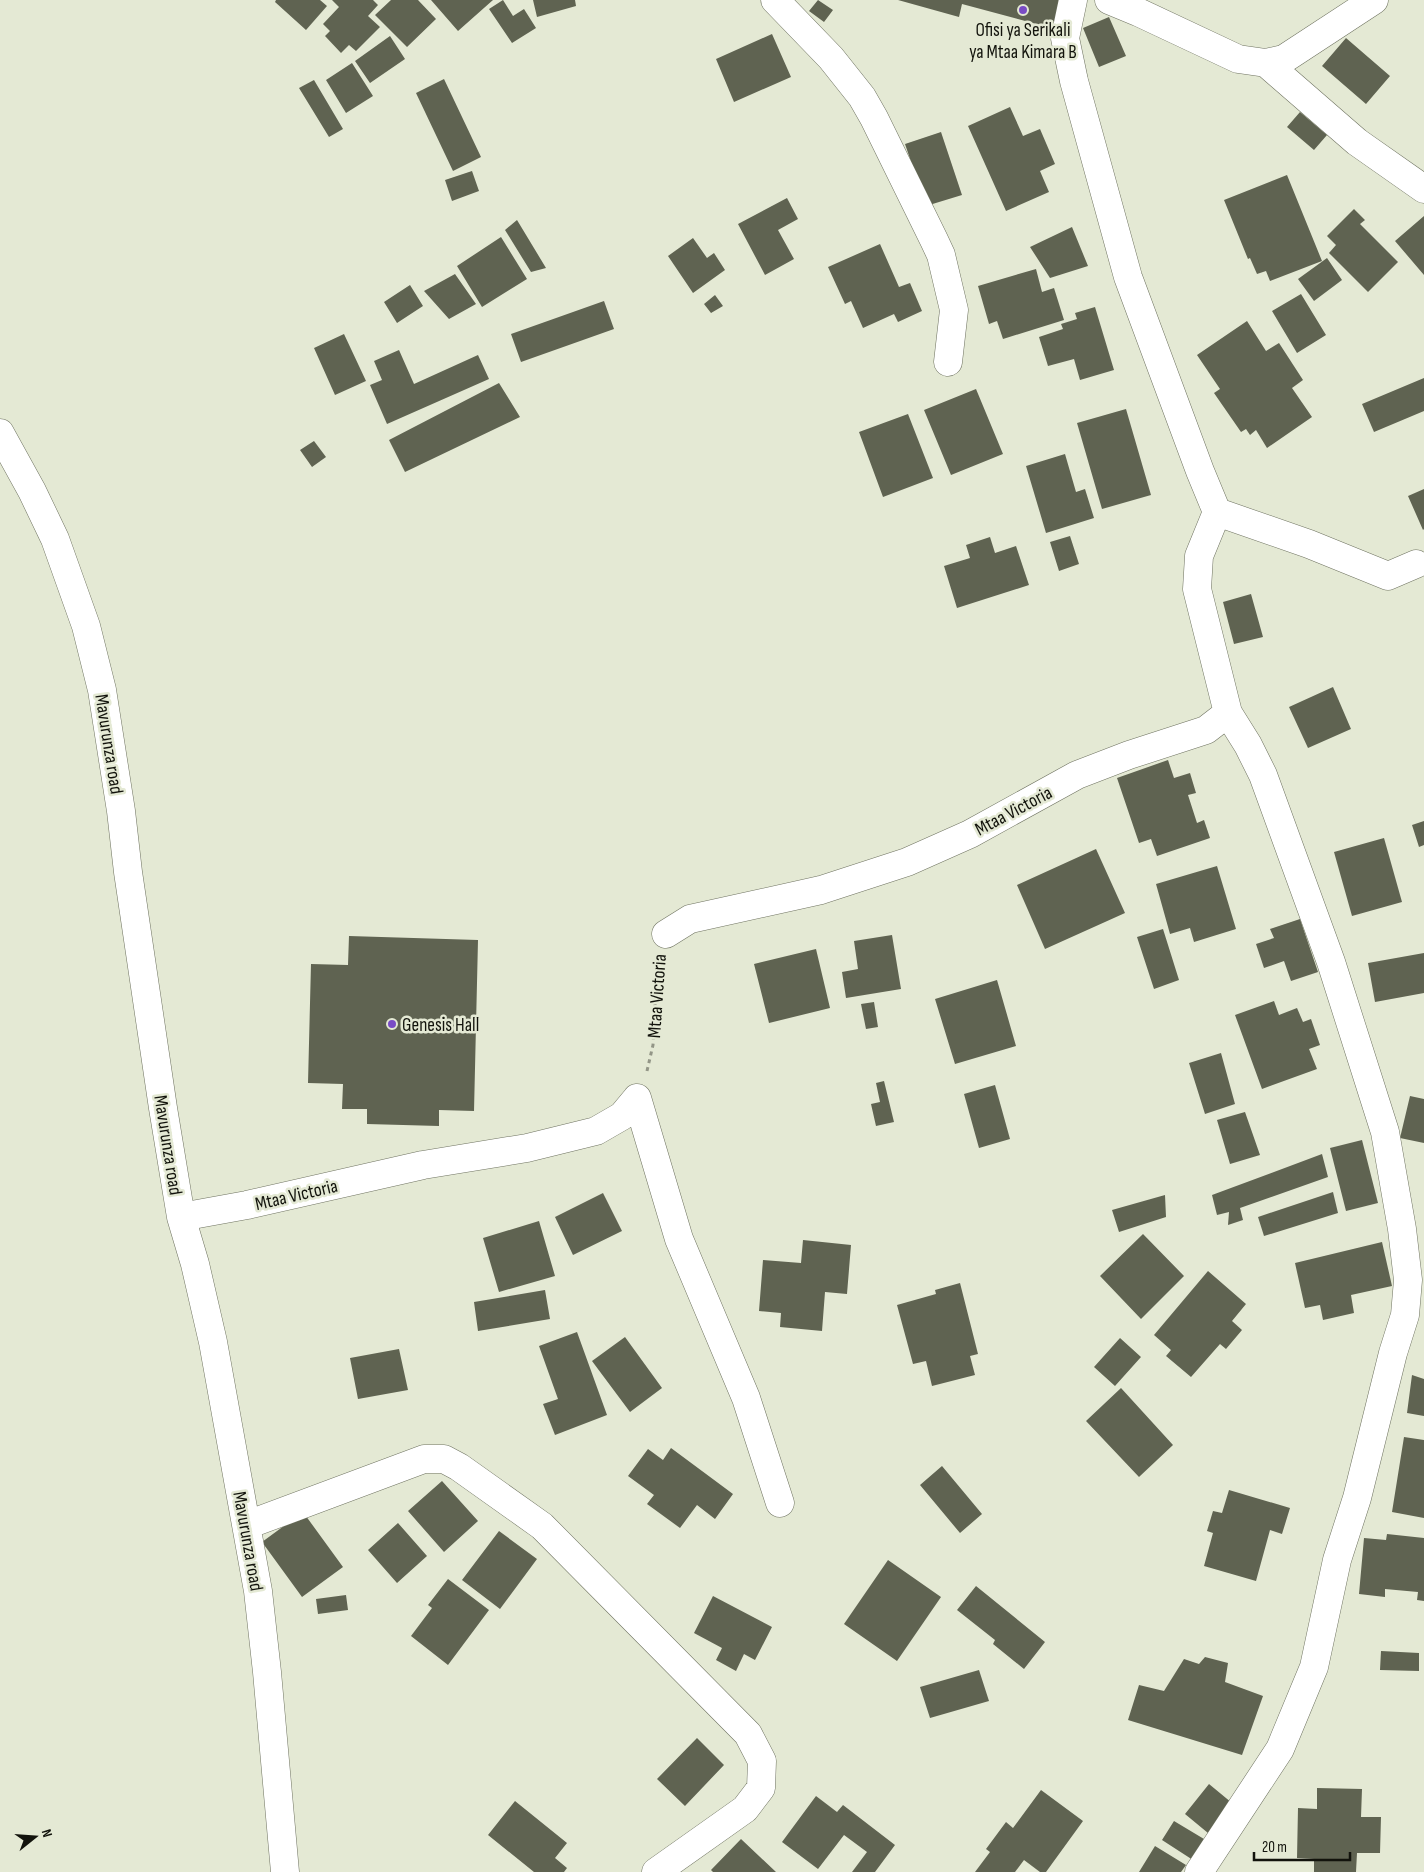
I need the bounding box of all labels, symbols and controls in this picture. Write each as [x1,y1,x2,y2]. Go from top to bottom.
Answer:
marker: Ofisi ya Serikali ya Mtaa Kimara B [1017,4,1029,16]
place label: Ofisi ya Serikali ya Mtaa Kimara B [969,19,1077,64]
street label: Mavurunza road [89,693,128,796]
street label: Mtaa Victoria [971,781,1056,841]
street label: Mtaa Victoria [643,953,672,1039]
place label: Genesis Hall [402,1014,479,1037]
marker: Genesis Hall [386,1018,398,1030]
street label: Mavurunza road [148,1094,187,1197]
street label: Mtaa Victoria [253,1175,340,1216]
street label: Mavurunza road [227,1490,268,1593]
north arrow [10,1812,60,1862]
text: N [38,1827,56,1839]
scale bar [1254,1830,1350,1862]
text: 20 m [1262,1838,1287,1857]

